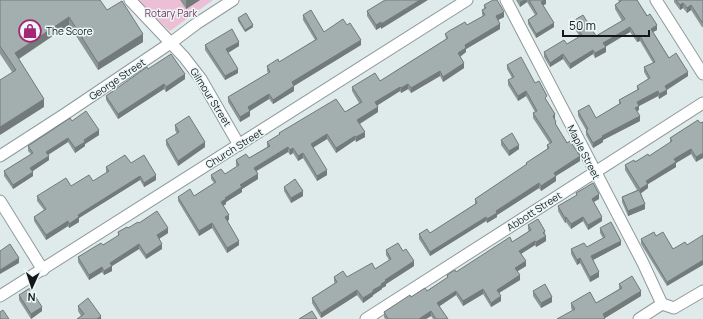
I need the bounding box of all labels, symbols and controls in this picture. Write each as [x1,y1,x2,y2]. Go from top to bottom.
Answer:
park label: Rotary Park [145,6,198,20]
scale bar [563,12,649,38]
text: 50 m [569,17,596,34]
shop icon: The Score [17,18,43,44]
place label: The Score [46,24,93,38]
street label: George Street [86,55,148,103]
street label: Gilmour Street [187,65,235,129]
street label: Maple Street [564,122,604,182]
street label: Church Street [203,125,265,171]
street label: Abbott Street [504,188,564,234]
north arrow [12,267,52,307]
text: N [27,290,36,305]

